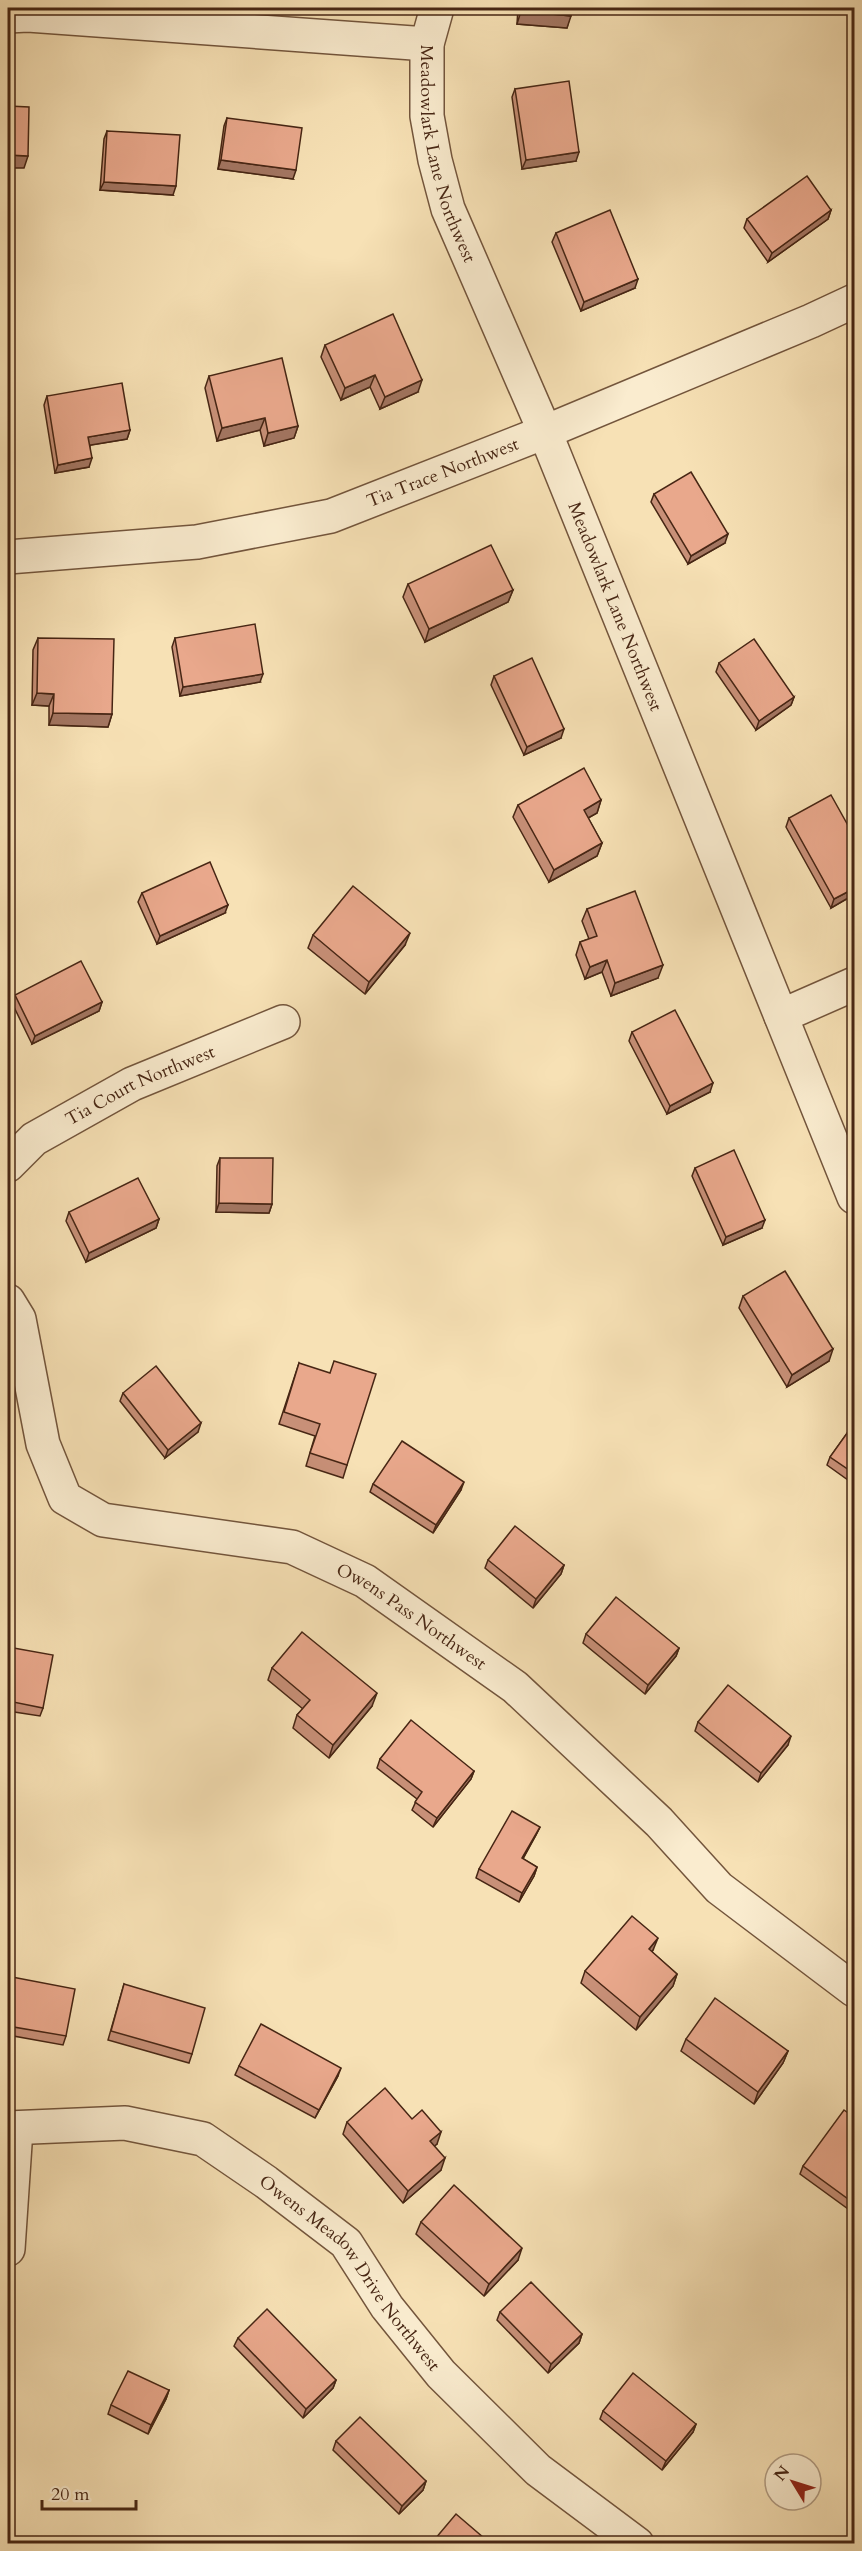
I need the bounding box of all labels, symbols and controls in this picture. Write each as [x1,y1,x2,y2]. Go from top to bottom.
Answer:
street label: Meadowlark Lane Northwest [414,45,482,267]
street label: Tia Trace Northwest [363,431,523,514]
street label: Meadowlark Lane Northwest [561,498,669,715]
street label: Tia Court Northwest [61,1039,219,1132]
street label: Owens Pass Northwest [332,1557,491,1676]
street label: Owens Meadow Drive Northwest [254,2169,446,2377]
north arrow [763,2452,823,2512]
text: N [769,2461,795,2486]
scale bar [42,2473,136,2511]
text: 20 m [51,2482,90,2507]

